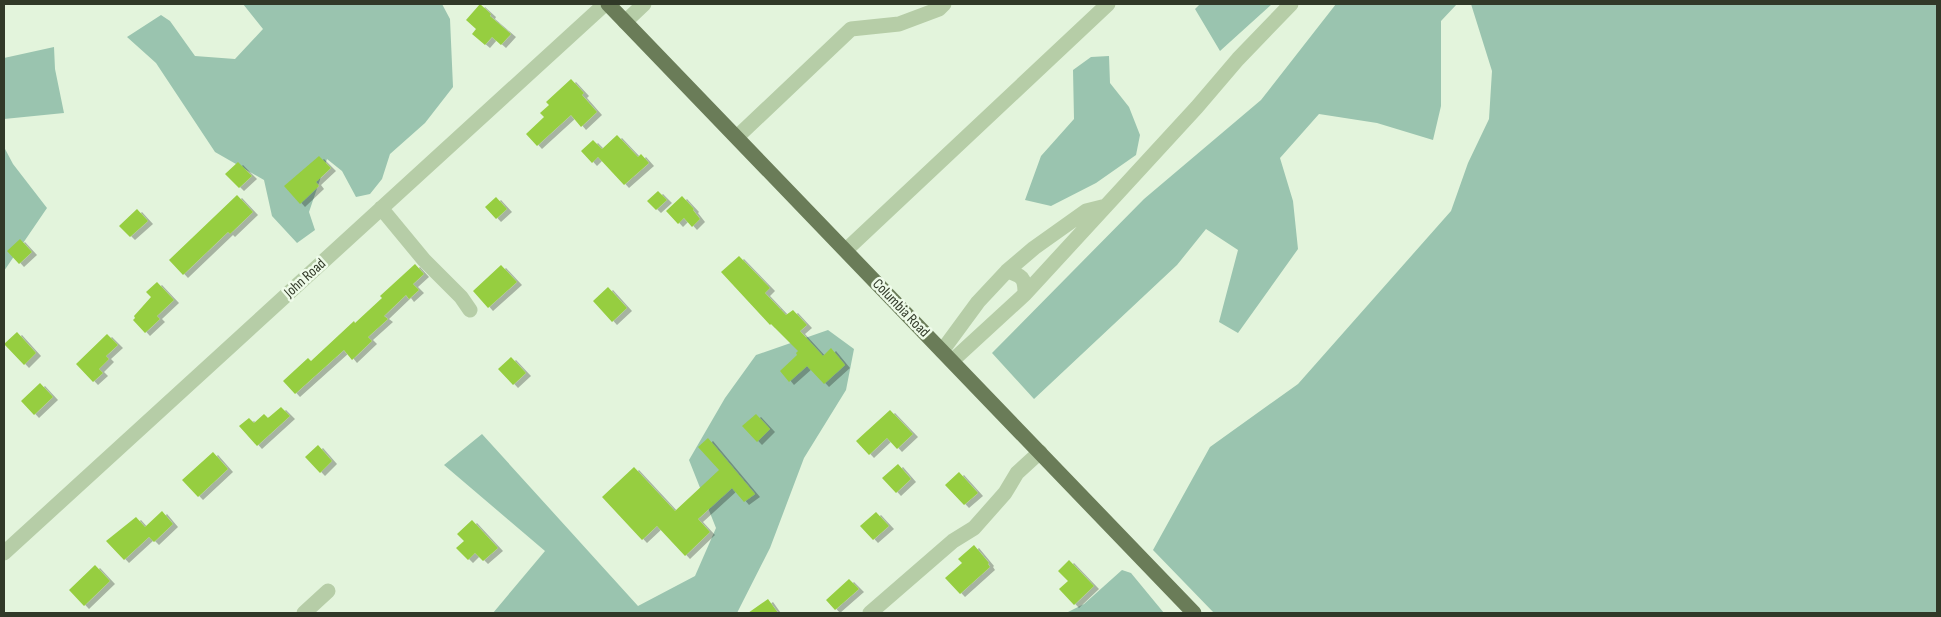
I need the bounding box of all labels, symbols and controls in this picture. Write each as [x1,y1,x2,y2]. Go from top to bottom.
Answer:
street label: John Road [280,254,330,302]
street label: Columbia Road [868,275,934,341]

